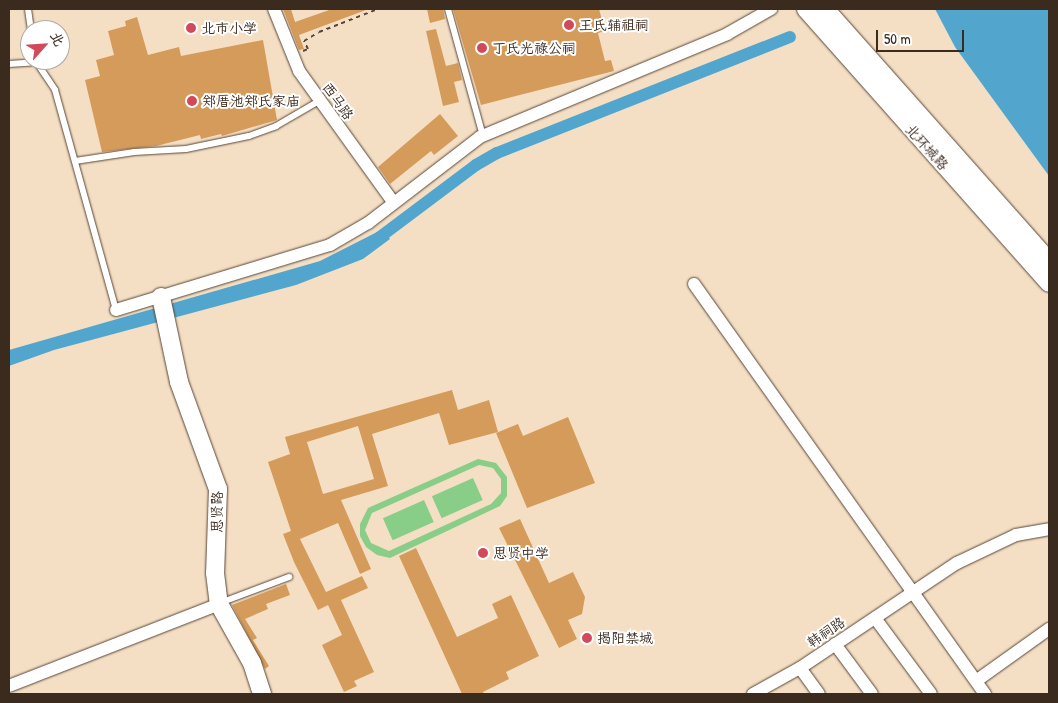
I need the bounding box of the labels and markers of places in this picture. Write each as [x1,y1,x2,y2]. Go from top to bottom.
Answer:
place label: 王氏辅祖祠 [579,17,649,33]
marker: 王氏辅祖祠 [563,19,575,31]
place label: 北市小学 [201,20,257,36]
marker: 北市小学 [185,22,197,34]
place label: 丁氏光禄公祠 [492,40,576,56]
marker: 丁氏光禄公祠 [476,42,488,54]
place label: 郑厝池郑氏家庙 [202,93,300,109]
marker: 郑厝池郑氏家庙 [186,95,198,107]
place label: 思贤中学 [493,545,549,561]
marker: 思贤中学 [477,547,489,559]
place label: 揭阳禁城 [597,630,653,646]
marker: 揭阳禁城 [581,632,593,644]

